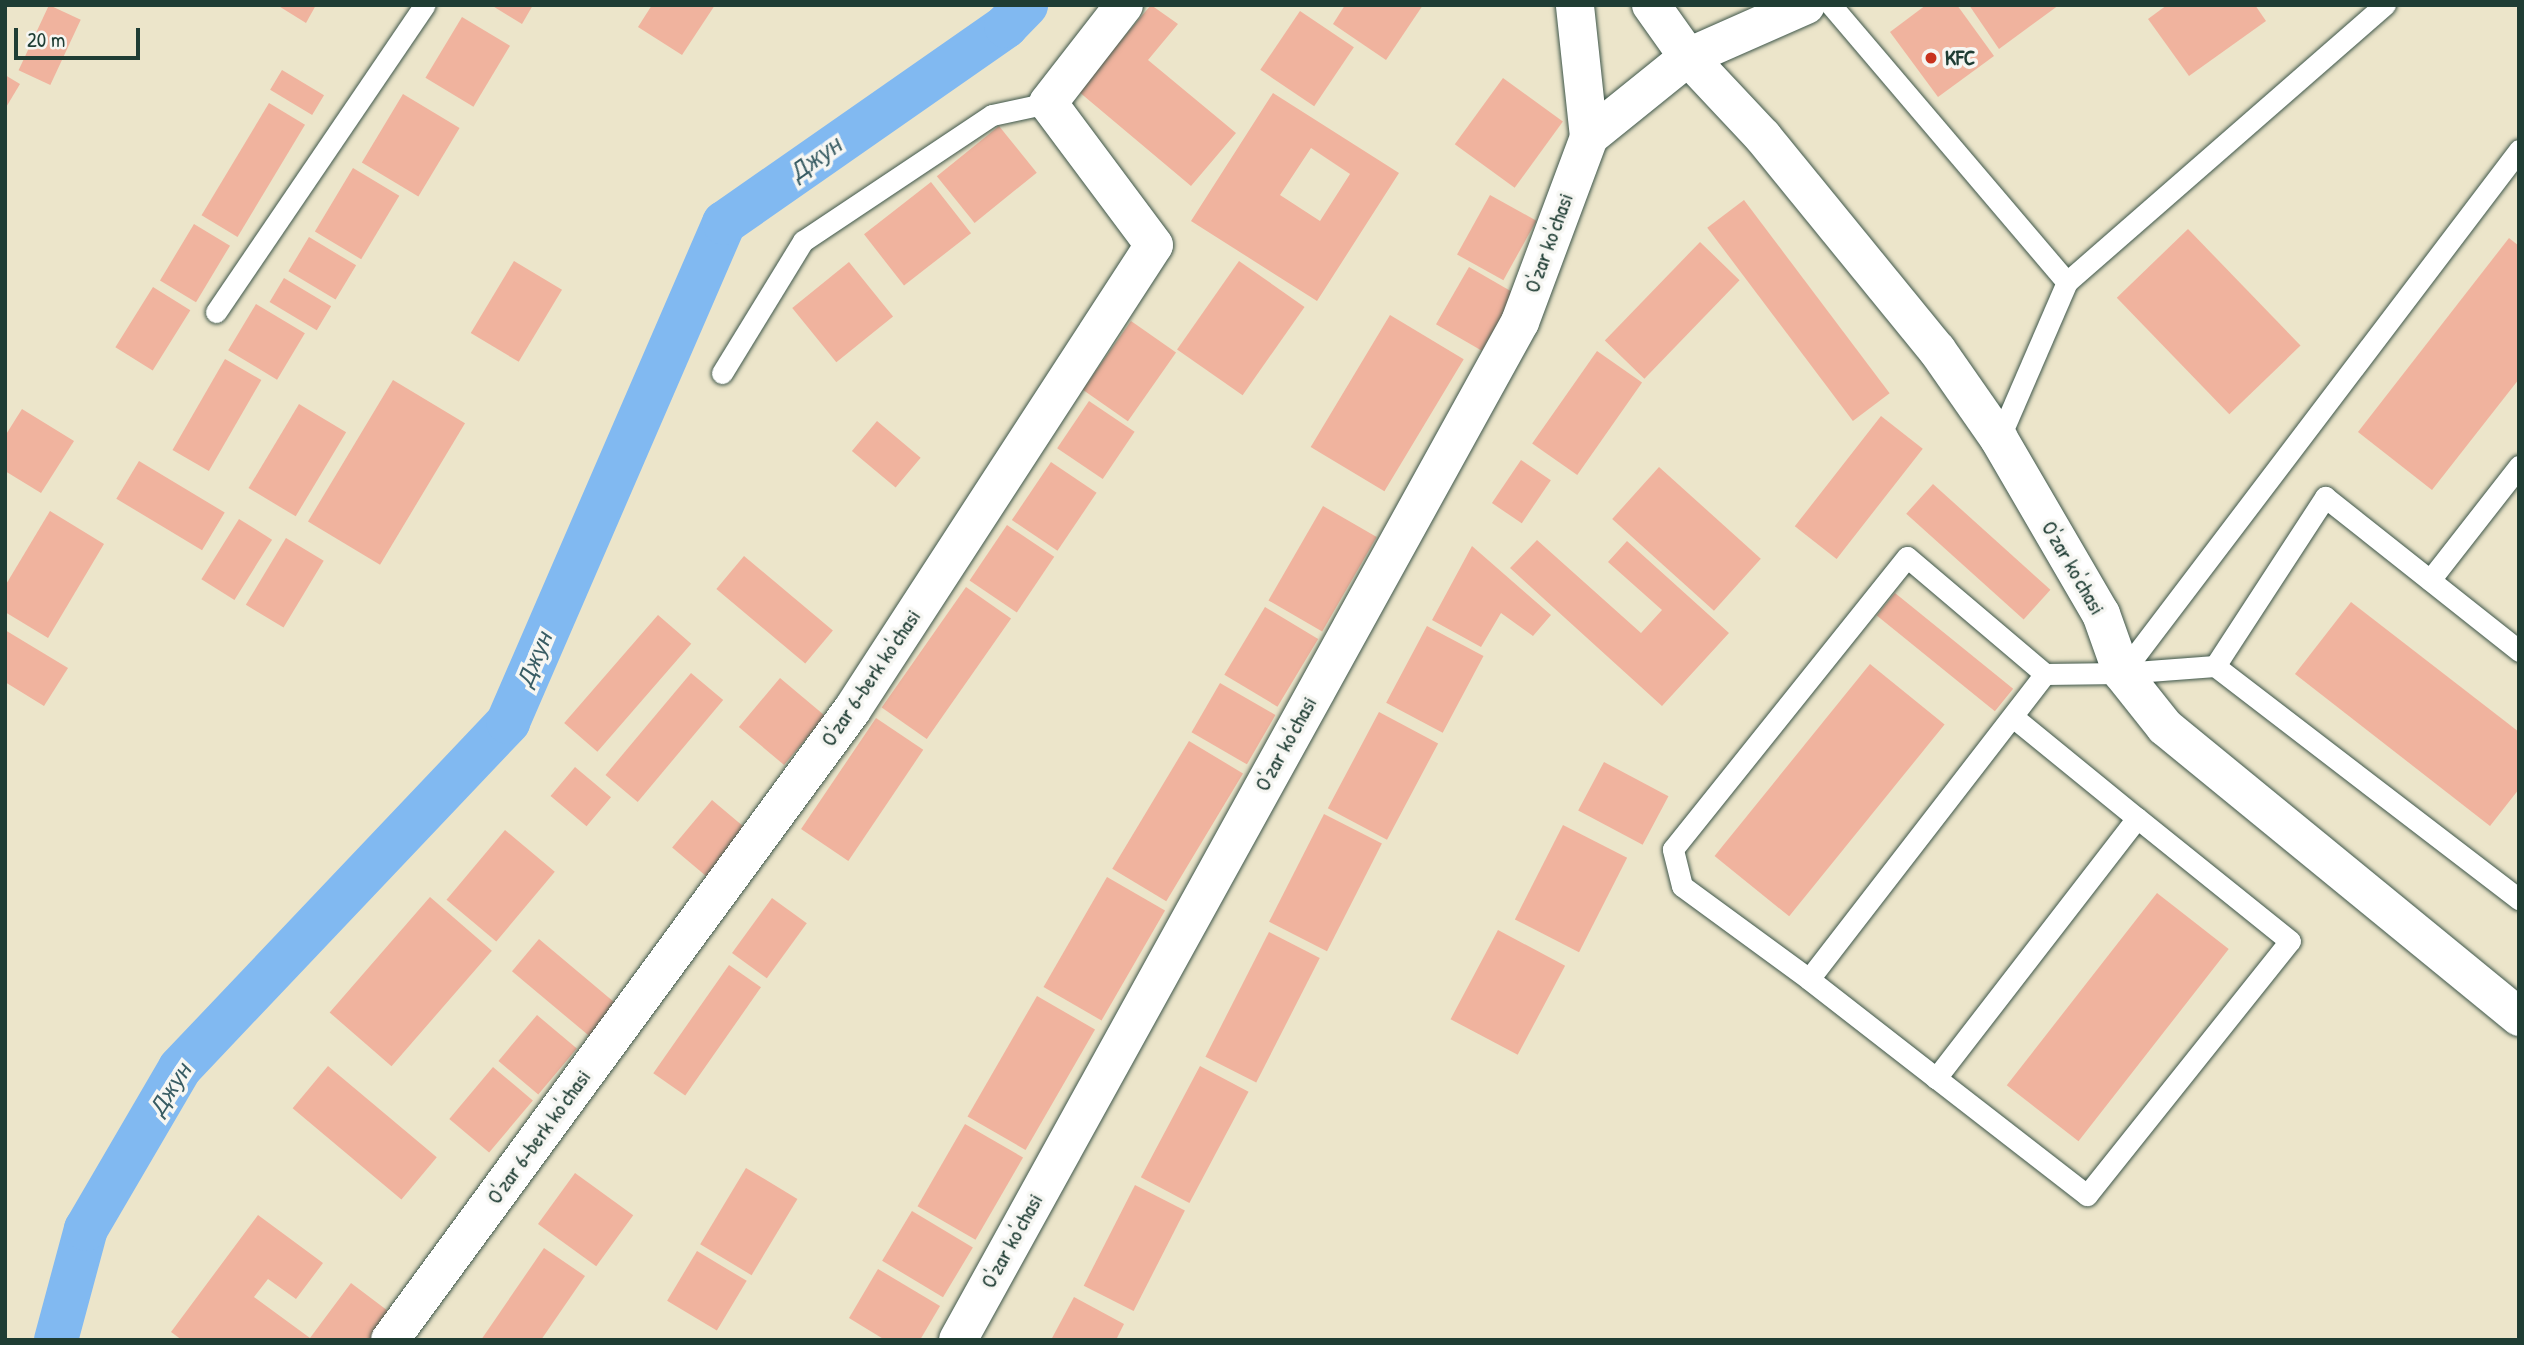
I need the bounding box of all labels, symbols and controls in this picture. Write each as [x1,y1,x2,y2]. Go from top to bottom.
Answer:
scale bar [18,14,144,58]
text: 20 m [27,25,65,54]
place label: KFC [1945,45,1975,71]
marker: KFC [1923,50,1939,66]
water label: Джун [786,131,848,185]
street label: O'zar ko'chasi [1519,190,1579,296]
street label: O'zar ko'chasi [2036,517,2110,619]
street label: O'zar 6-berk ko'chasi [816,605,926,751]
water label: Джун [511,627,559,689]
street label: O'zar ko'chasi [1250,692,1322,796]
water label: Джун [144,1057,198,1119]
street label: O'zar 6-berk ko'chasi [482,1065,596,1209]
street label: O'zar ko'chasi [976,1189,1048,1293]

